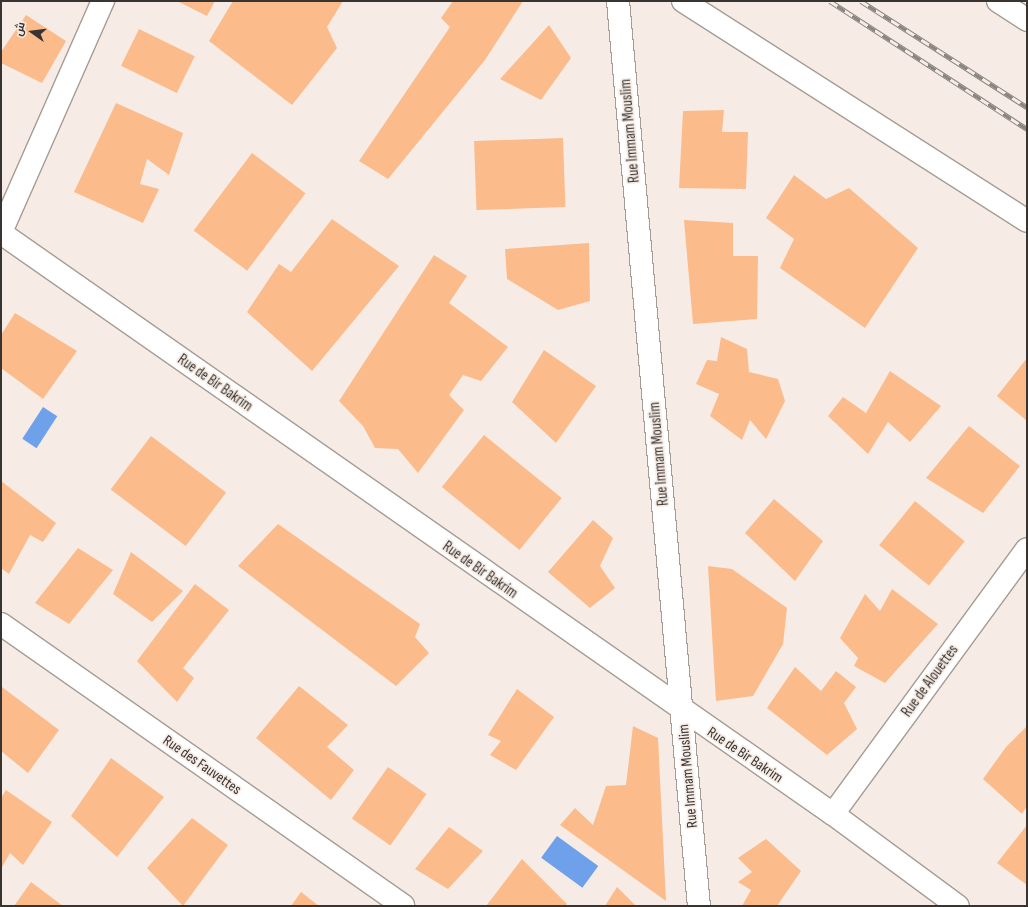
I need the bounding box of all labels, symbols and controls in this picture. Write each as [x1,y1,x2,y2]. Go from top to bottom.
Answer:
north arrow [12,12,52,52]
text: ش [12,21,28,37]
street label: Rue Immam Mouslim [617,78,643,184]
street label: Rue de Bir Bakrim [174,351,256,415]
street label: Rue Immam Mouslim [646,401,672,507]
street label: Rue de Bir Bakrim [439,538,521,602]
street label: Rue de Alouettes [898,641,962,721]
street label: Rue Immam Mouslim [675,723,701,829]
street label: Rue de Bir Bakrim [704,723,786,787]
street label: Rue des Fauvettes [159,731,245,799]

